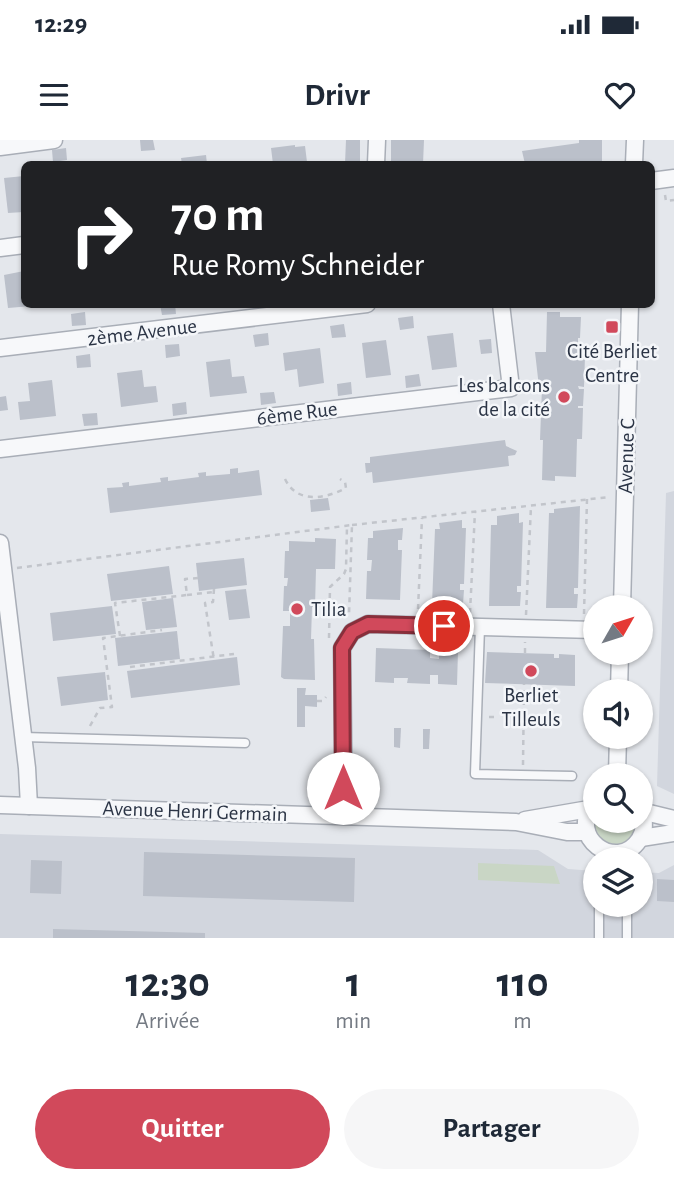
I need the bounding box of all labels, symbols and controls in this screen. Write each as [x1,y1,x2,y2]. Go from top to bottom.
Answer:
text: 12:29 [35,11,87,37]
icon: menu [35,76,73,114]
icon: heart [601,76,639,114]
text: Drivr [304,79,370,111]
icon: right [56,189,147,280]
text: 70 m [171,191,265,240]
text: Rue Romy Schneider [171,249,424,281]
street label: 2ème Avenue [86,315,198,350]
marker: Cité Berliet Centre [604,319,620,335]
place label: Cité Berliet Centre [567,341,657,386]
place label: Les balcons de la cité [458,375,550,420]
marker: Les balcons de la cité [556,389,572,405]
street label: 6ème Rue [256,398,339,429]
street label: Avenue C [615,418,638,494]
north arrow [583,595,653,665]
map controls [583,595,653,917]
pin [414,596,474,656]
place label: Tilia [311,599,347,620]
marker: Tilia [289,601,305,617]
icon: arrive [425,607,463,645]
marker: Berliet Tilleuls [523,663,539,679]
button: sound [583,679,653,749]
place label: Berliet Tilleuls [501,685,561,730]
position arrow [306,751,380,825]
button: search [583,763,653,833]
street label: Avenue Henri Germain [102,798,288,825]
button: layers [583,847,653,917]
text: 12:30 [125,962,210,1004]
text: 1 [346,962,361,1004]
text: 110 [496,962,549,1004]
text: Arrivée [136,1010,200,1033]
text: min [335,1010,371,1033]
text: m [513,1010,532,1033]
button: Quitter [35,1089,330,1169]
button: Partager [344,1089,639,1169]

